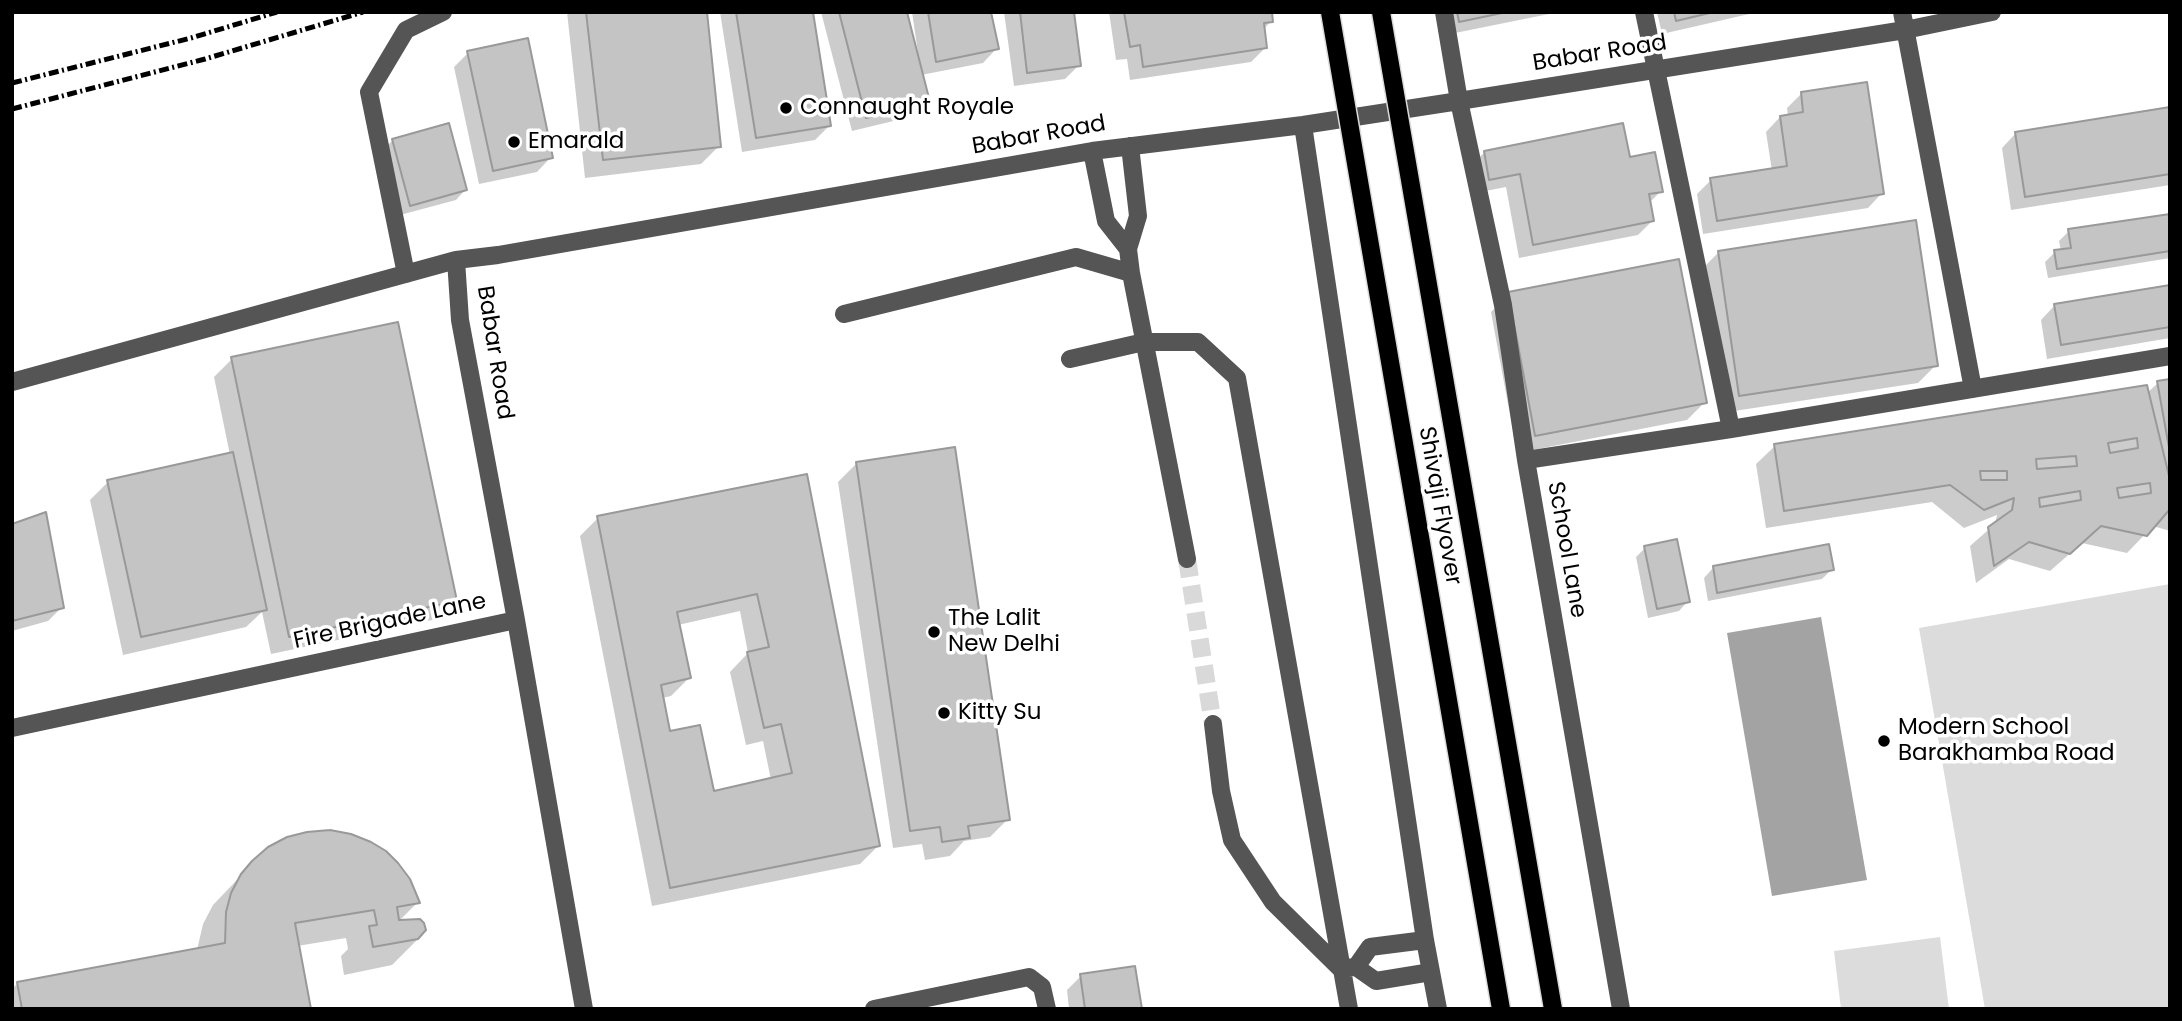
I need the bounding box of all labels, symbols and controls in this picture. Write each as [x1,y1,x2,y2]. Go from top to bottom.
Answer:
street label: Babar Road [1531,30,1669,78]
place label: Connaught Royale [800,94,1014,122]
marker: Connaught Royale [778,100,794,116]
street label: Babar Road [970,111,1108,161]
place label: Emarald [528,128,624,156]
marker: Emarald [506,134,522,150]
street label: Babar Road [470,284,518,422]
street label: Shivaji Flyover [1411,425,1467,587]
street label: School Lane [1540,480,1592,620]
street label: Fire Brigade Lane [291,588,489,656]
place label: The Lalit New Delhi [948,605,1060,659]
marker: The Lalit New Delhi [926,624,942,640]
place label: Kitty Su [958,699,1041,727]
marker: Kitty Su [936,705,952,721]
place label: Modern School Barakhamba Road [1898,714,2115,768]
marker: Modern School Barakhamba Road [1876,733,1892,749]

